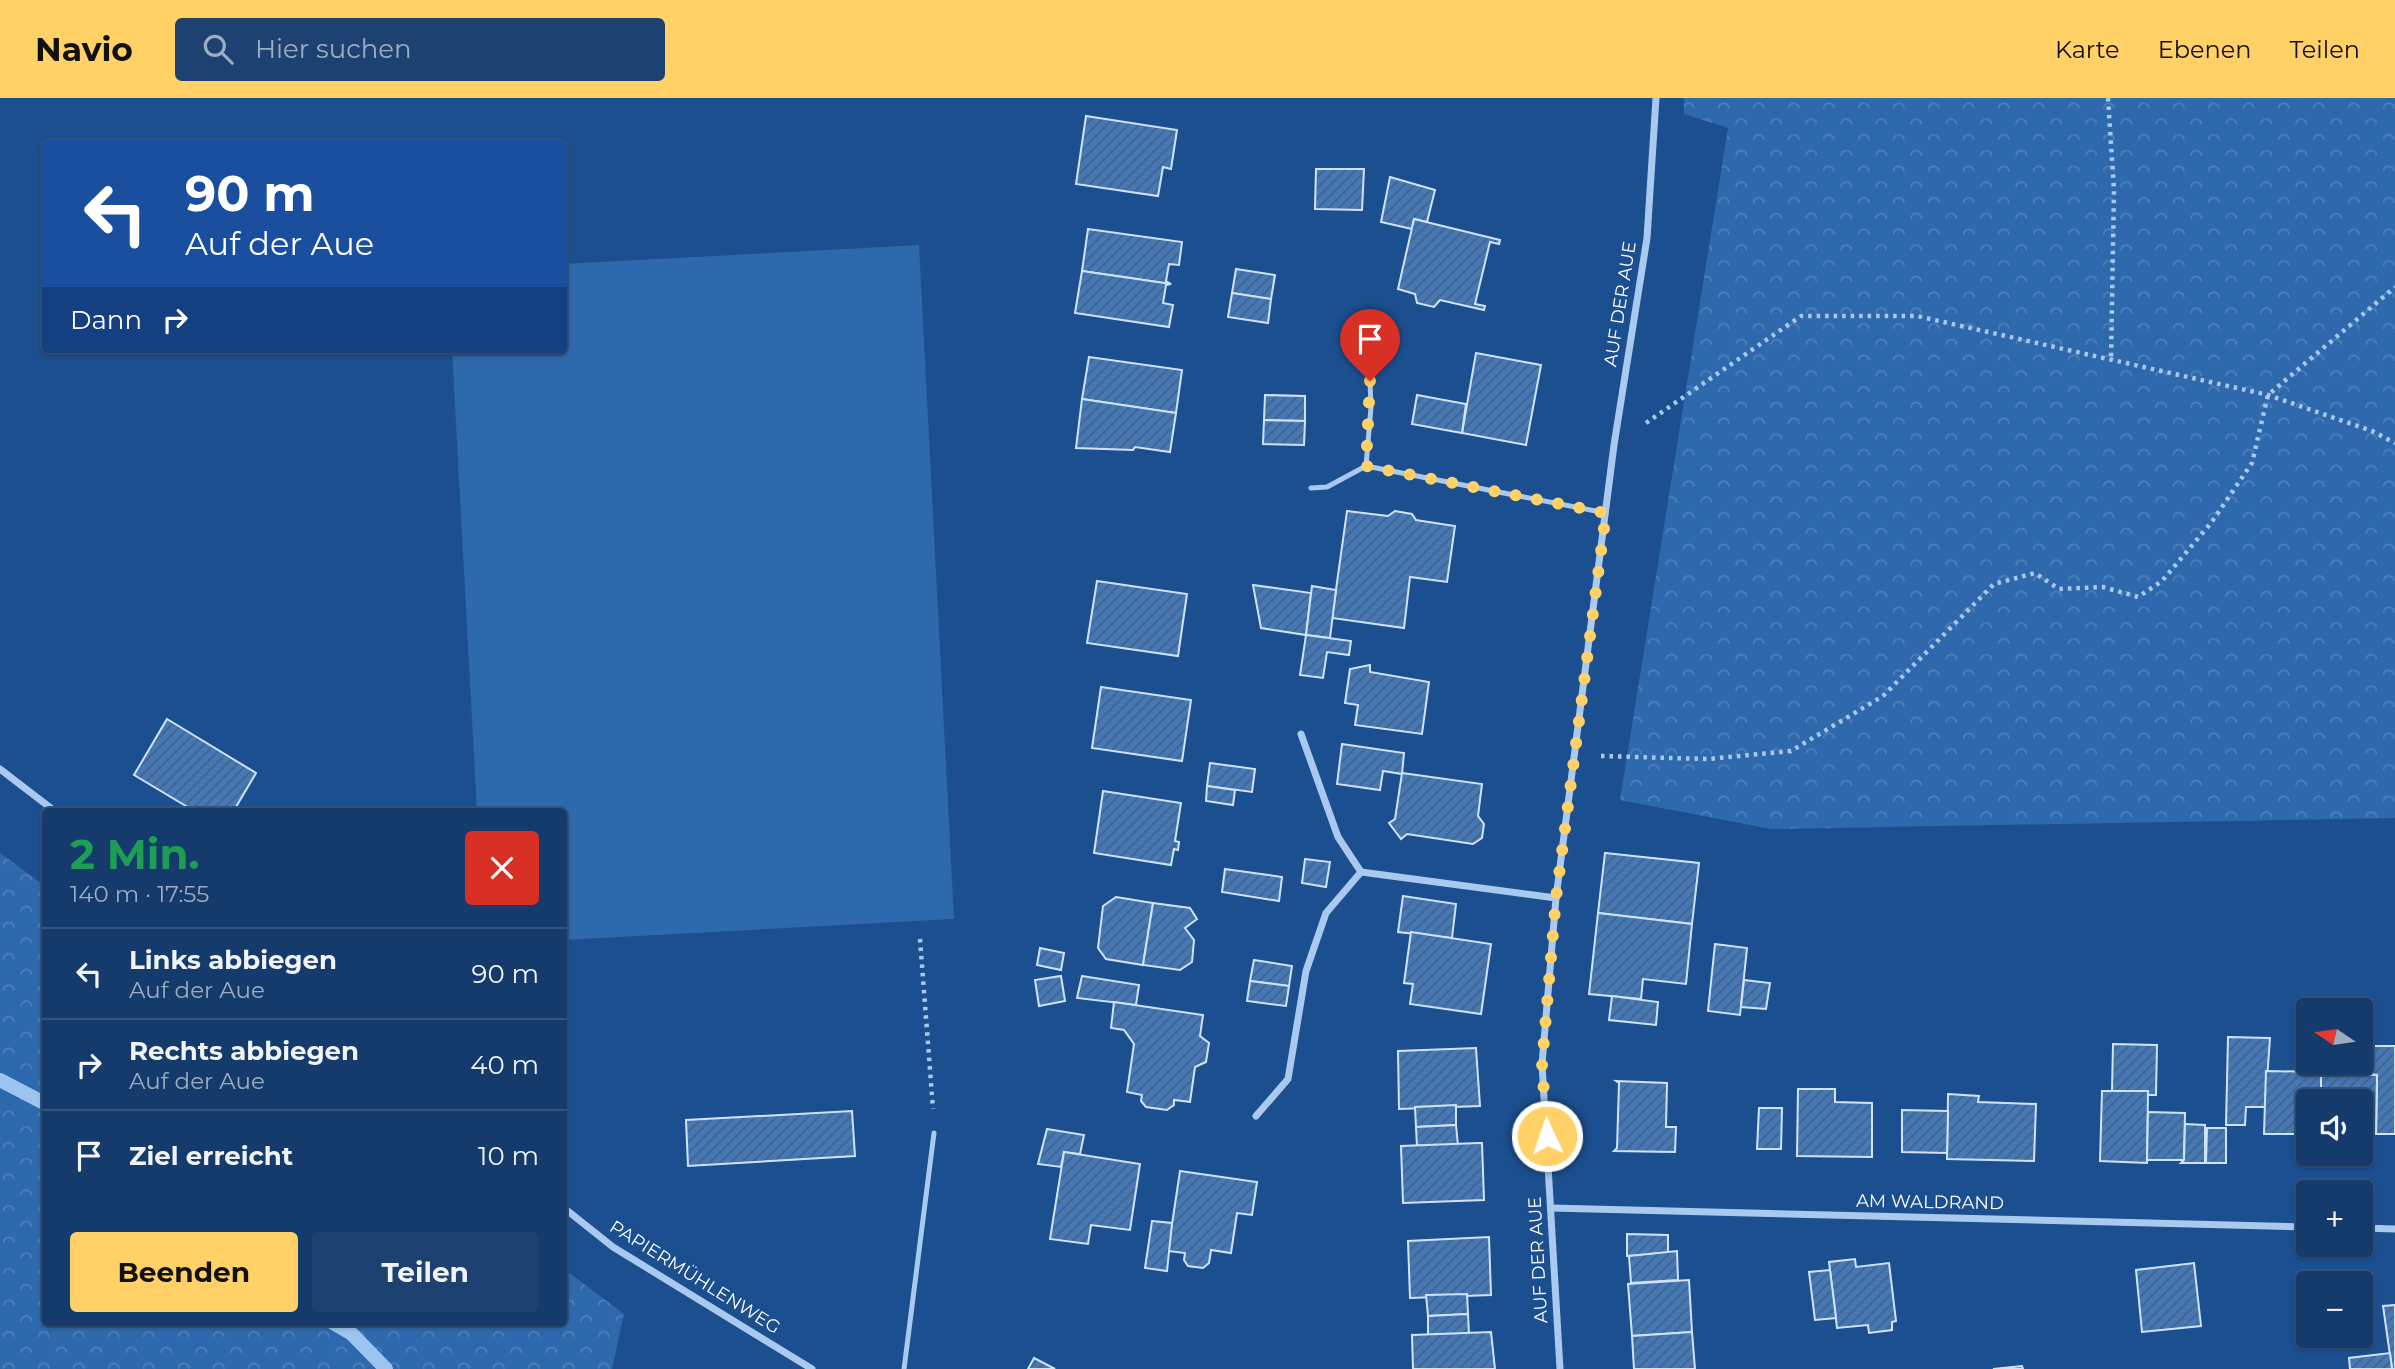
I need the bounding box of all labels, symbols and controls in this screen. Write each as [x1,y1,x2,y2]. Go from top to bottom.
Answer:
search box [175,18,665,81]
text: Navio [35,29,133,69]
icon: search [199,30,237,68]
text: Hier suchen [255,33,412,65]
text: Karte [2055,35,2120,64]
text: Ebenen [2158,35,2251,64]
text: Teilen [2289,35,2360,64]
text: 90 m [185,164,315,223]
icon: left [70,168,161,259]
text: Auf der Aue [185,224,374,263]
street label: AUF DER AUE [1599,240,1641,368]
icon: right [156,301,194,339]
text: Dann [70,304,142,336]
pin [1340,309,1400,381]
icon: arrive [1351,320,1389,358]
text: 2 Min. [70,828,199,880]
button: close [465,831,539,905]
text: 140 m · 17:55 [70,880,209,908]
text: Links abbiegen [129,944,337,976]
icon: left [70,955,108,993]
text: 90 m [472,958,539,990]
text: Auf der Aue [129,976,265,1004]
north arrow [2296,998,2373,1074]
map controls [2296,998,2373,1348]
text: Rechts abbiegen [129,1035,359,1067]
icon: right [70,1046,108,1084]
text: 40 m [470,1049,539,1081]
text: Auf der Aue [129,1067,265,1095]
button: sound [2296,1089,2373,1166]
position arrow [1510,1099,1584,1173]
icon: arrive [70,1137,108,1175]
text: Ziel erreicht [129,1140,293,1172]
text: 10 m [478,1140,539,1172]
button: + [2296,1180,2373,1257]
street label: AM WALDRAND [1856,1190,2004,1214]
street label: AUF DER AUE [1524,1196,1552,1324]
street label: PAPIERMÜHLENWEG [606,1215,784,1339]
button: Beenden [70,1232,298,1312]
button: Teilen [312,1232,539,1312]
button: − [2296,1271,2373,1348]

